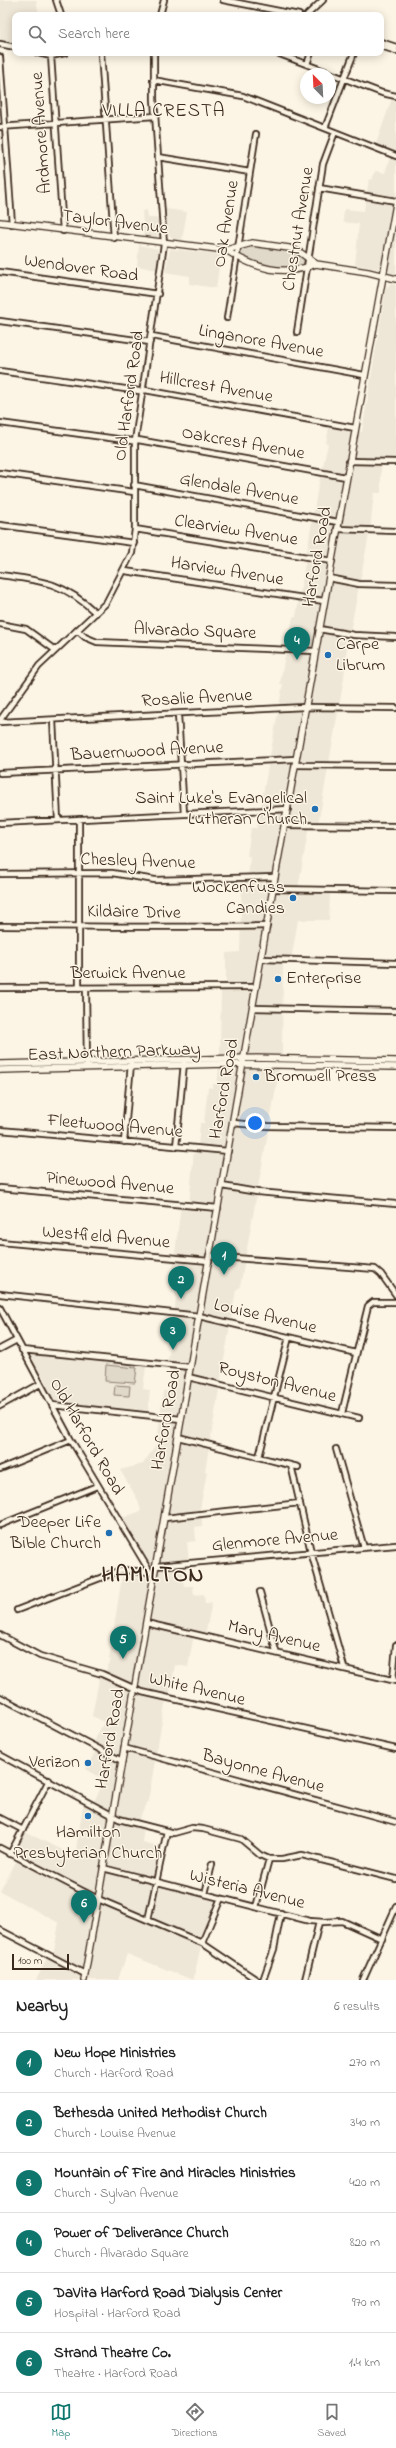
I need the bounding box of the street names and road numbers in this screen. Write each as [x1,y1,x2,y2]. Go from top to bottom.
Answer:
street label: Ardmore Avenue [25,70,59,195]
street label: Chestnut Avenue [276,164,322,293]
street label: Oak Avenue [207,178,247,269]
street label: Taylor Avenue [61,204,170,242]
street label: Wendover Road [22,248,140,290]
street label: Linganore Avenue [196,318,327,367]
street label: Old Harford Road [108,329,152,463]
street label: Hillcrest Avenue [157,365,276,411]
street label: Oakcrest Avenue [179,420,308,468]
street label: Glendale Avenue [177,467,302,513]
street label: Harford Road [296,505,340,609]
street label: Clearview Avenue [172,508,301,554]
street label: Harview Avenue [169,550,286,594]
street label: Alvarado Square [133,617,258,647]
street label: Rosalie Avenue [141,683,254,715]
street label: Bauernwood Avenue [69,735,225,769]
street label: Chesley Avenue [80,847,197,877]
street label: Kildaire Drive [87,899,182,927]
street label: Berwick Avenue [69,961,186,987]
street label: East Northern Parkway [27,1037,201,1069]
street label: Harford Road [203,1037,247,1141]
street label: Fleetwood Avenue [45,1108,185,1146]
street label: Pinewood Avenue [45,1165,176,1203]
street label: Westfield Avenue [41,1219,172,1257]
street label: Louise Avenue [211,1293,320,1342]
street label: Royston Avenue [215,1356,340,1410]
street label: Harford Road [145,1368,189,1472]
street label: Old Harford Road [42,1374,130,1500]
street label: Glenmore Avenue [211,1522,340,1559]
street label: Mary Avenue [225,1614,324,1661]
street label: White Avenue [146,1666,249,1714]
street label: Harford Road [89,1687,133,1791]
street label: Bayonne Avenue [198,1743,328,1801]
street label: Wisteria Avenue [186,1863,308,1917]

